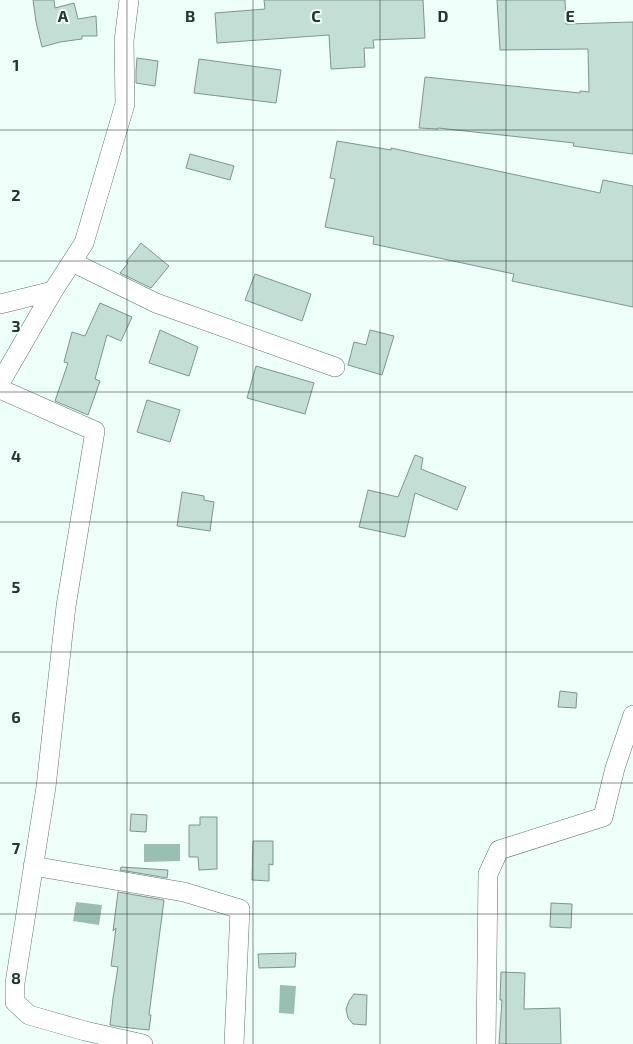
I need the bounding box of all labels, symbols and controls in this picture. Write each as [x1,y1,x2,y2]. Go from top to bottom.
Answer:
text: A [58,6,69,25]
text: B [185,6,195,25]
text: C [311,6,321,25]
text: D [438,6,449,25]
text: E [565,6,575,25]
text: 1 [13,55,19,74]
text: 2 [11,185,21,204]
text: 3 [11,316,21,335]
text: 4 [11,446,21,465]
text: 5 [12,577,21,596]
text: 6 [11,707,21,726]
text: 7 [12,838,21,857]
text: 8 [11,968,21,987]

